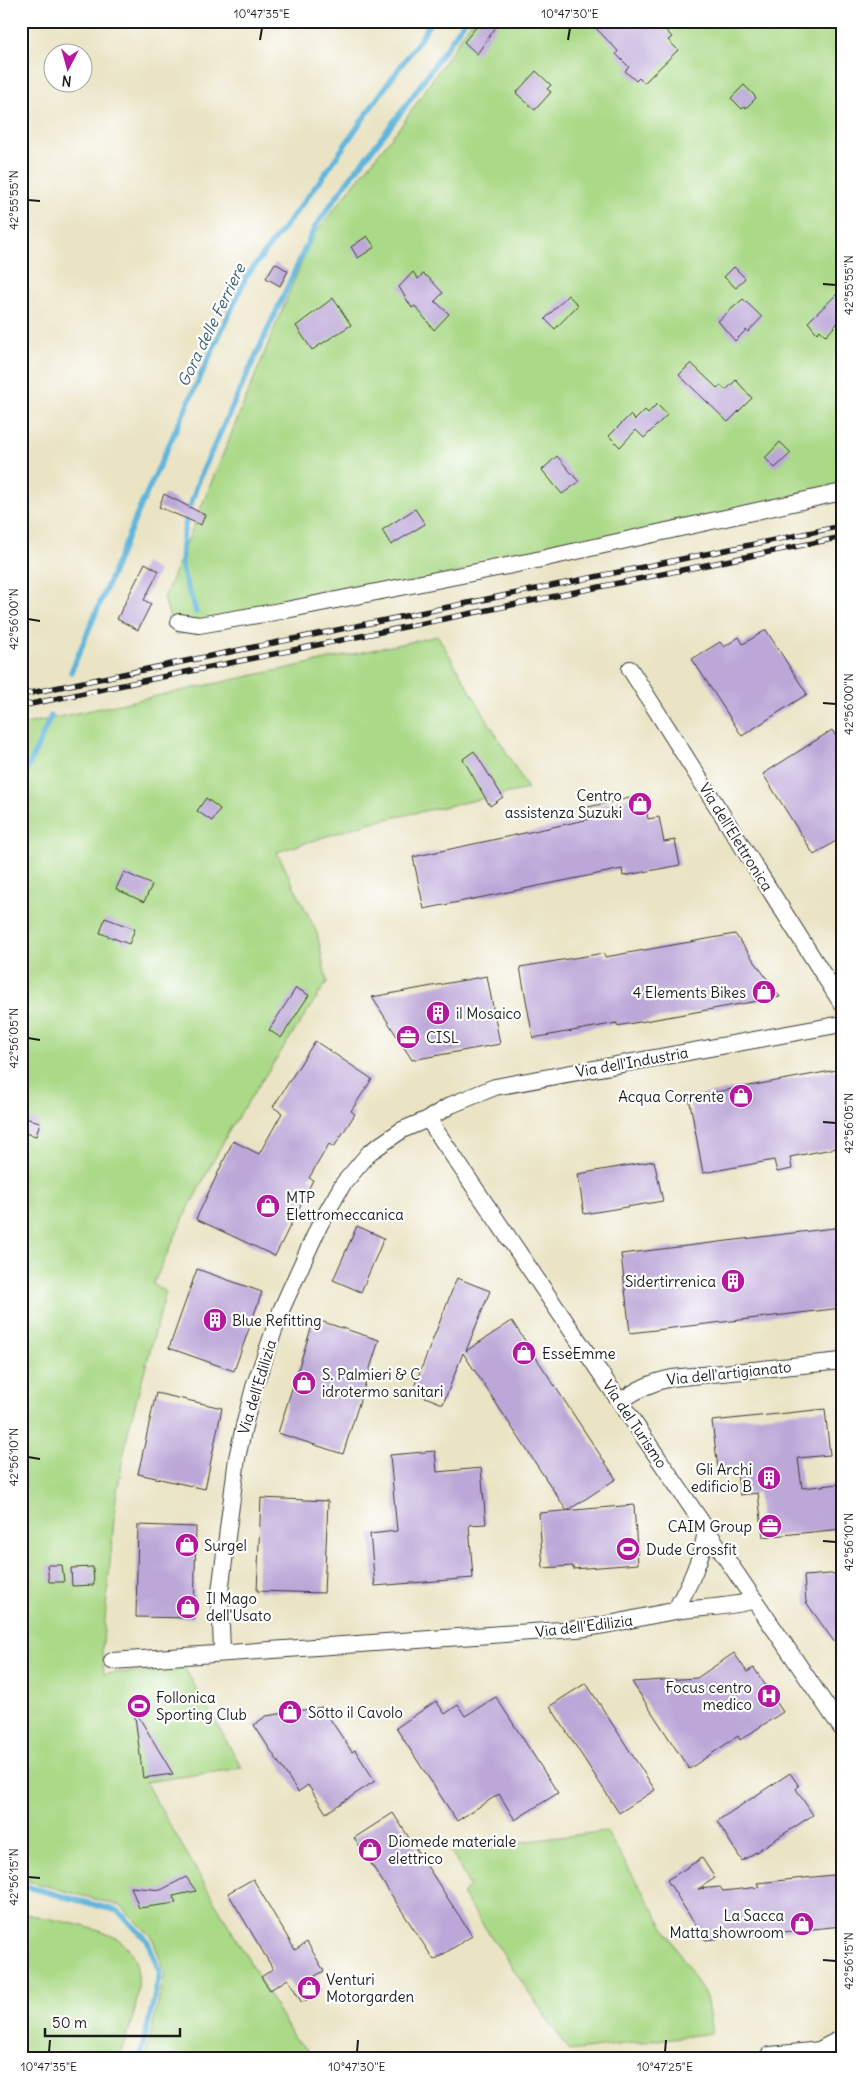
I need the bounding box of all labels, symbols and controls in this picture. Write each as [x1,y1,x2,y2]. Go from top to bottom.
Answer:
text: 10°47'35"E [234,6,290,21]
text: 10°47'30"E [541,6,599,21]
north arrow [42,42,92,92]
text: N [61,71,72,90]
text: 42°55'55"N [6,170,21,230]
text: 42°55'55"N [841,255,856,315]
water label: Gora delle Ferriere [173,259,250,390]
text: 42°56'00"N [6,588,21,650]
text: 42°56'00"N [841,673,856,735]
street label: Via dell'Elettronica [695,779,777,895]
place label: Centro assistenza Suzuki [505,786,622,822]
shop icon: Centro assistenza Suzuki [627,791,653,817]
shop icon: 4 Elements Bikes [751,979,777,1005]
place label: 4 Elements Bikes [633,983,746,1002]
building icon: il Mosaico [425,1000,451,1026]
place label: il Mosaico [456,1004,521,1023]
text: 42°56'05"N [6,1008,21,1068]
office icon: CISL [395,1024,421,1050]
place label: CISL [426,1028,459,1047]
street label: Via dell'Industria [574,1043,690,1081]
shop icon: Acqua Corrente [728,1083,754,1109]
place label: Acqua Corrente [618,1087,724,1106]
text: 42°56'05"N [841,1093,856,1153]
place label: MTP Elettromeccanica [286,1188,404,1224]
shop icon: MTP Elettromeccanica [255,1193,281,1219]
building icon: Sidertirrenica [720,1268,746,1294]
place label: Sidertirrenica [625,1272,716,1291]
building icon: Blue Refitting [202,1307,228,1333]
place label: Blue Refitting [232,1311,322,1330]
street label: Via dell'Edilizia [234,1337,281,1437]
shop icon: EsseEmme [511,1340,537,1366]
place label: EsseEmme [542,1344,616,1363]
street label: Via dell'artigianato [666,1357,792,1389]
place label: S. Palmieri & C idrotermo sanitari [322,1365,443,1401]
shop icon: S. Palmieri & C idrotermo sanitari [291,1370,317,1396]
street label: Via del Turismo [599,1376,671,1472]
text: 42°56'10"N [6,1428,21,1486]
place label: Gli Archi edificio B [691,1460,752,1496]
building icon: Gli Archi edificio B [756,1465,782,1491]
office icon: CAIM Group [757,1513,783,1539]
text: 42°56'10"N [841,1513,856,1571]
place label: CAIM Group [668,1517,752,1536]
shop icon: Surgel [174,1532,200,1558]
place label: Surgel [204,1536,247,1555]
sports icon: Dude Crossfit [615,1536,641,1562]
place label: Dude Crossfit [646,1540,737,1559]
place label: Il Mago dell'Usato [206,1589,271,1625]
shop icon: Il Mago dell'Usato [175,1594,201,1620]
street label: Via dell'Edilizia [534,1611,634,1641]
place label: Focus centro medico [665,1678,752,1714]
hospital icon: Focus centro medico [756,1683,782,1709]
place label: Follonica Sporting Club [156,1688,247,1724]
sports icon: Follonica Sporting Club [126,1693,152,1719]
shop icon: Sotto il Cavolo [277,1699,303,1725]
place label: Sotto il Cavolo [308,1703,403,1722]
place label: Diomede materiale elettrico [388,1832,516,1868]
shop icon: Diomede materiale elettrico [357,1837,383,1863]
text: 42°56'15"N [6,1848,21,1906]
place label: La Sacca Matta showroom [669,1906,784,1942]
shop icon: La Sacca Matta showroom [789,1911,815,1937]
text: 42°56'15"N [841,1932,856,1990]
place label: Venturi Motorgarden [326,1970,415,2006]
shop icon: Venturi Motorgarden [296,1975,322,2001]
scale bar [45,2005,180,2037]
text: 50 m [52,2013,87,2032]
text: 10°47'35"E [21,2059,77,2074]
text: 10°47'30"E [328,2059,386,2074]
text: 10°47'25"E [637,2059,693,2074]

